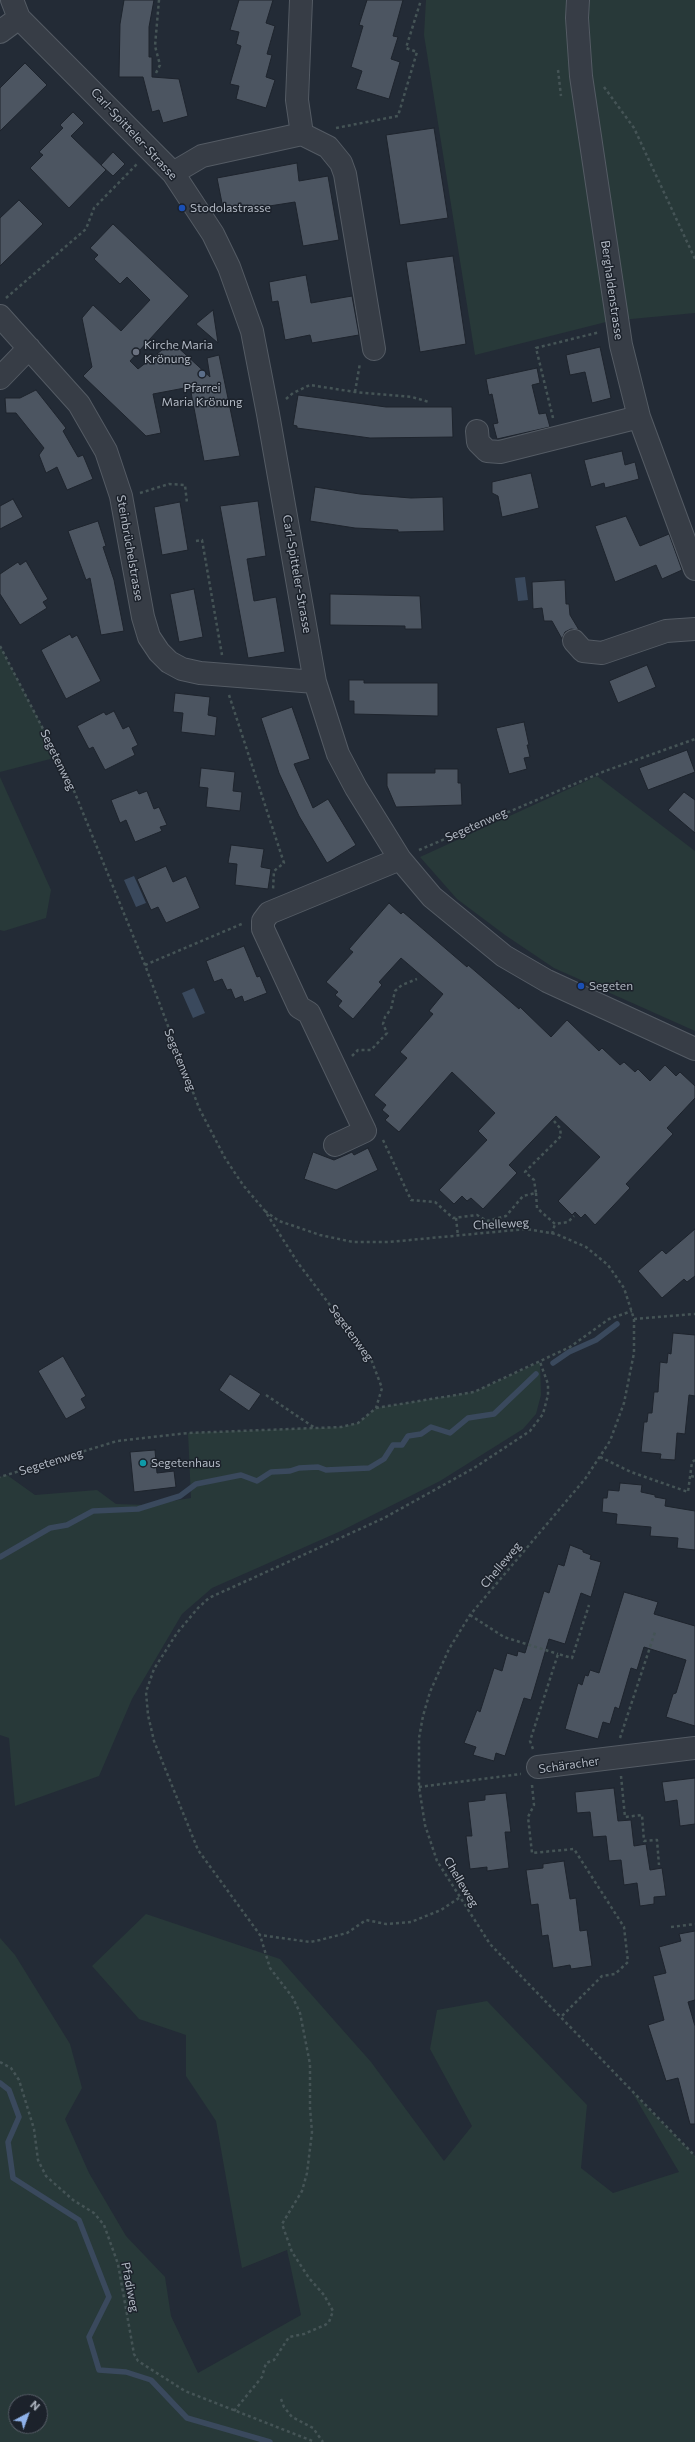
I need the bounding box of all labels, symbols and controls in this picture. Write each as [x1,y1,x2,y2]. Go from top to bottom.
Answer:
street label: Carl-Spitteler-Strasse [88,85,180,183]
place label: Stodolastrasse [190,201,271,215]
marker: Stodolastrasse [177,203,187,213]
street label: Berghaldenstrasse [598,239,626,341]
place label: Kirche Maria Krönung [144,338,213,366]
marker: Kirche Maria Krönung [131,347,141,357]
marker: Pfarrei Maria Krönung [197,369,207,379]
place label: Pfarrei Maria Krönung [162,381,242,409]
street label: Steinbrüchelstrasse [114,494,146,602]
street label: Carl-Spitteler-Strasse [279,514,315,634]
street label: Segetenweg [37,727,79,793]
street label: Segetenweg [443,805,509,845]
place label: Segeten [589,979,633,993]
marker: Segeten [576,981,586,991]
street label: Segetenweg [161,1027,199,1093]
street label: Chelleweg [473,1215,529,1233]
street label: Segetenweg [326,1302,376,1364]
street label: Segetenweg [17,1445,85,1479]
place label: Segetenhaus [151,1456,220,1470]
marker: Segetenhaus [138,1458,148,1468]
street label: Chelleweg [478,1539,524,1591]
street label: Schäracher [538,1754,600,1776]
street label: Chelleweg [440,1854,482,1910]
street label: Pfadiweg [118,2261,142,2313]
north arrow [8,2394,48,2434]
text: N [28,2398,43,2413]

